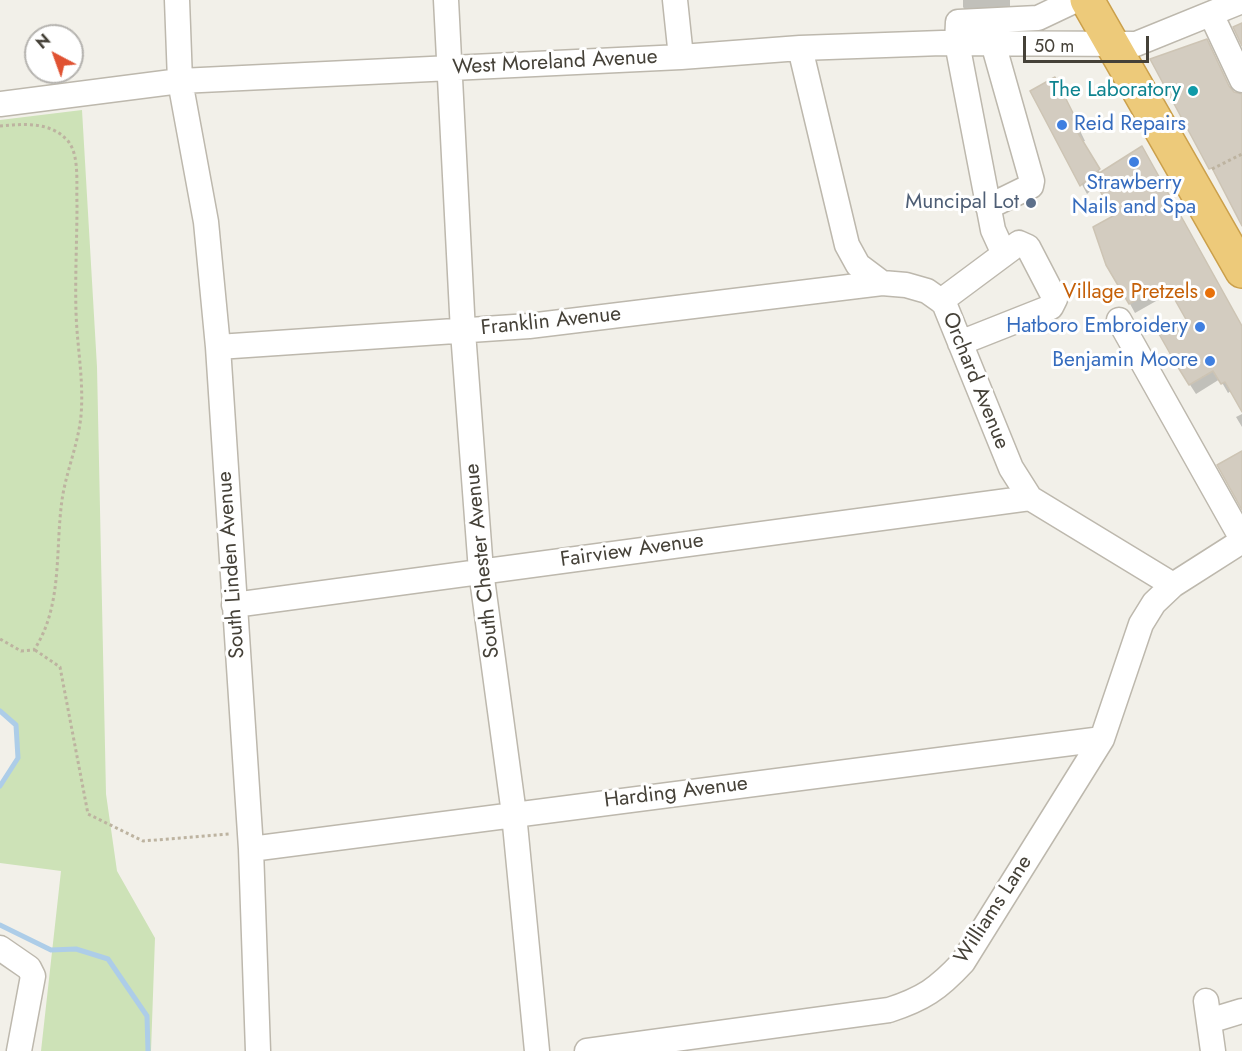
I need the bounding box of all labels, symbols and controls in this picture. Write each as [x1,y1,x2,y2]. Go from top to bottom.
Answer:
north arrow [24,24,84,84]
scale bar [1026,24,1152,62]
text: N [31,29,56,54]
text: 50 m [1034,33,1074,59]
street label: West Moreland Avenue [452,45,658,81]
place label: The Laboratory [1049,78,1181,104]
marker: The Laboratory [1186,84,1200,98]
place label: Reid Repairs [1074,112,1186,138]
marker: Reid Repairs [1055,118,1069,132]
marker: Strawberry Nails and Spa [1127,155,1141,169]
place label: Strawberry Nails and Spa [1072,171,1196,221]
place label: Muncipal Lot [905,190,1019,216]
marker: Muncipal Lot [1024,196,1038,210]
place label: Village Pretzels [1063,280,1198,306]
marker: Village Pretzels [1203,286,1217,300]
street label: Franklin Avenue [480,302,622,342]
street label: Orchard Avenue [936,309,1014,453]
place label: Hatboro Embroidery [1006,314,1188,340]
marker: Hatboro Embroidery [1193,320,1207,334]
place label: Benjamin Moore [1052,348,1198,374]
marker: Benjamin Moore [1203,354,1217,368]
street label: South Chester Avenue [460,462,506,660]
street label: South Linden Avenue [213,470,251,660]
street label: Fairview Avenue [559,528,705,574]
street label: Harding Avenue [603,772,749,814]
street label: Williams Lane [950,851,1038,969]

